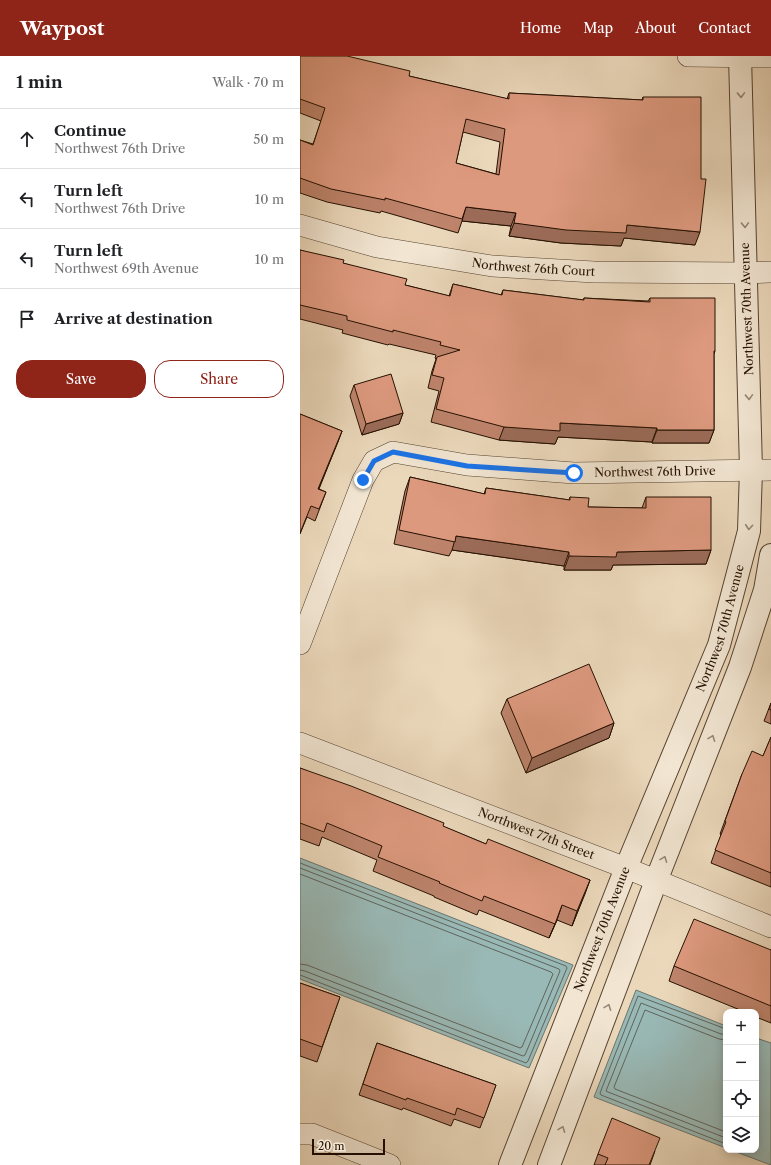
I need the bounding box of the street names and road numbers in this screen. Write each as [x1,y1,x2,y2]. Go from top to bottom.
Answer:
street label: Northwest 70th Avenue [737,242,756,376]
street label: Northwest 76th Court [471,255,596,279]
street label: Northwest 76th Drive [594,463,716,480]
street label: Northwest 70th Avenue [692,562,747,694]
street label: Northwest 77th Street [476,804,597,862]
street label: Northwest 70th Avenue [570,864,633,994]

